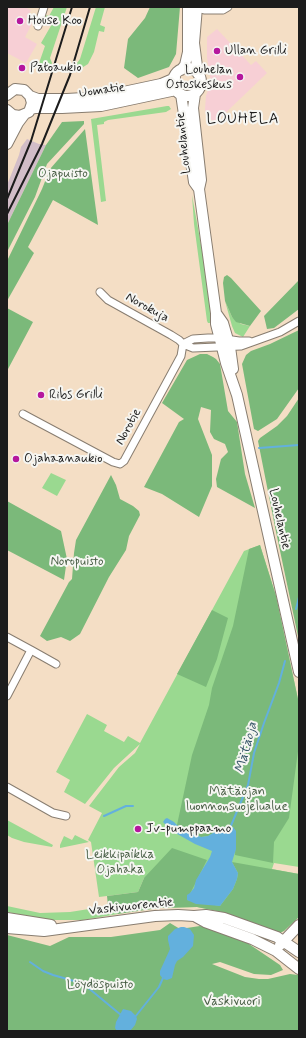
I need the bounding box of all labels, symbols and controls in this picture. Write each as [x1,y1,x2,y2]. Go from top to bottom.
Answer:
place label: House Koo [28,13,82,29]
marker: House Koo [15,16,25,26]
place label: Ullan Grilli [225,43,287,59]
marker: Ullan Grilli [212,46,222,56]
place label: Patoaukio [30,60,81,76]
place label: Louhelan Ostoskeskus [166,62,232,93]
marker: Patoaukio [17,63,27,73]
marker: Louhelan Ostoskeskus [235,72,245,82]
street label: Uomatie [78,80,126,102]
street label: Louhelantie [173,111,195,175]
district label: LOUHELA [208,111,278,129]
park label: Ojapuisto [38,166,88,182]
street label: Norokuja [123,290,171,326]
place label: Ribs Grilli [49,387,103,403]
marker: Ribs Grilli [36,390,46,400]
street label: Norotie [113,406,145,448]
place label: Ojahaanaukio [24,451,103,467]
marker: Ojahaanaukio [11,454,21,464]
street label: Louhelantie [264,487,294,551]
park label: Noropuisto [51,554,103,570]
water label: Mätäoja [232,720,262,776]
park label: Mätäojan luonnonsuojelualue [186,784,288,815]
place label: Jv-pumppaamo [146,821,231,837]
marker: Jv-pumppaamo [133,824,143,834]
park label: Leikkipaikka Ojahaka [86,847,154,878]
street label: Vaskivuorentie [88,895,174,919]
park label: Löydöspuisto [67,977,133,993]
park label: Vaskivuori [204,994,260,1010]

